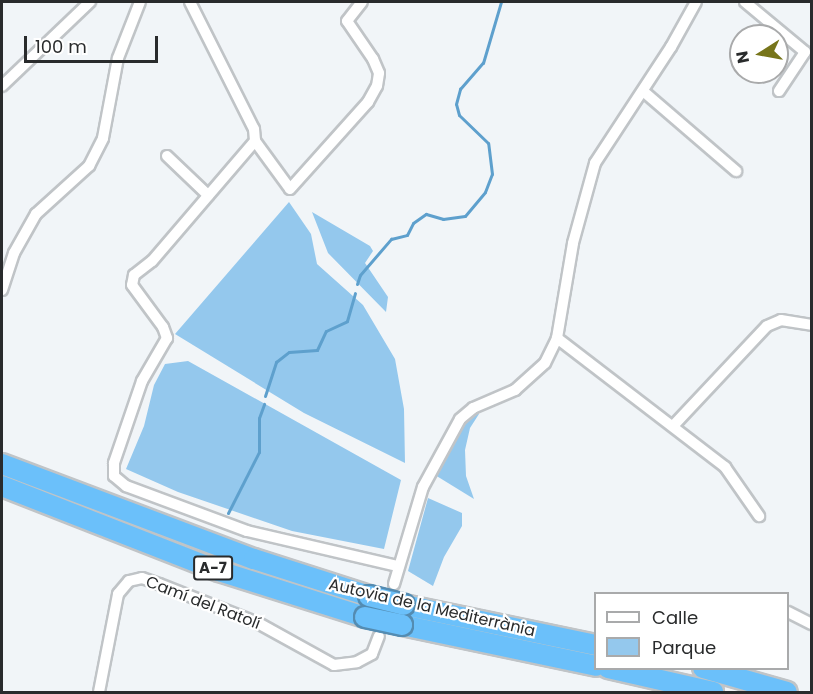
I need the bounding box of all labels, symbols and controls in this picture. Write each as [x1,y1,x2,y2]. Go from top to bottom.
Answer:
scale bar [27,24,160,62]
north arrow [729,24,789,84]
text: 100 m [35,34,87,59]
text: N [730,49,755,65]
road number: A-7 [192,556,234,580]
street label: Camí del Ratolí [143,572,263,634]
street label: Autovia de la Mediterrània [327,575,537,641]
legend [594,592,789,670]
text: Calle [652,605,698,630]
text: Parque [652,635,716,660]

